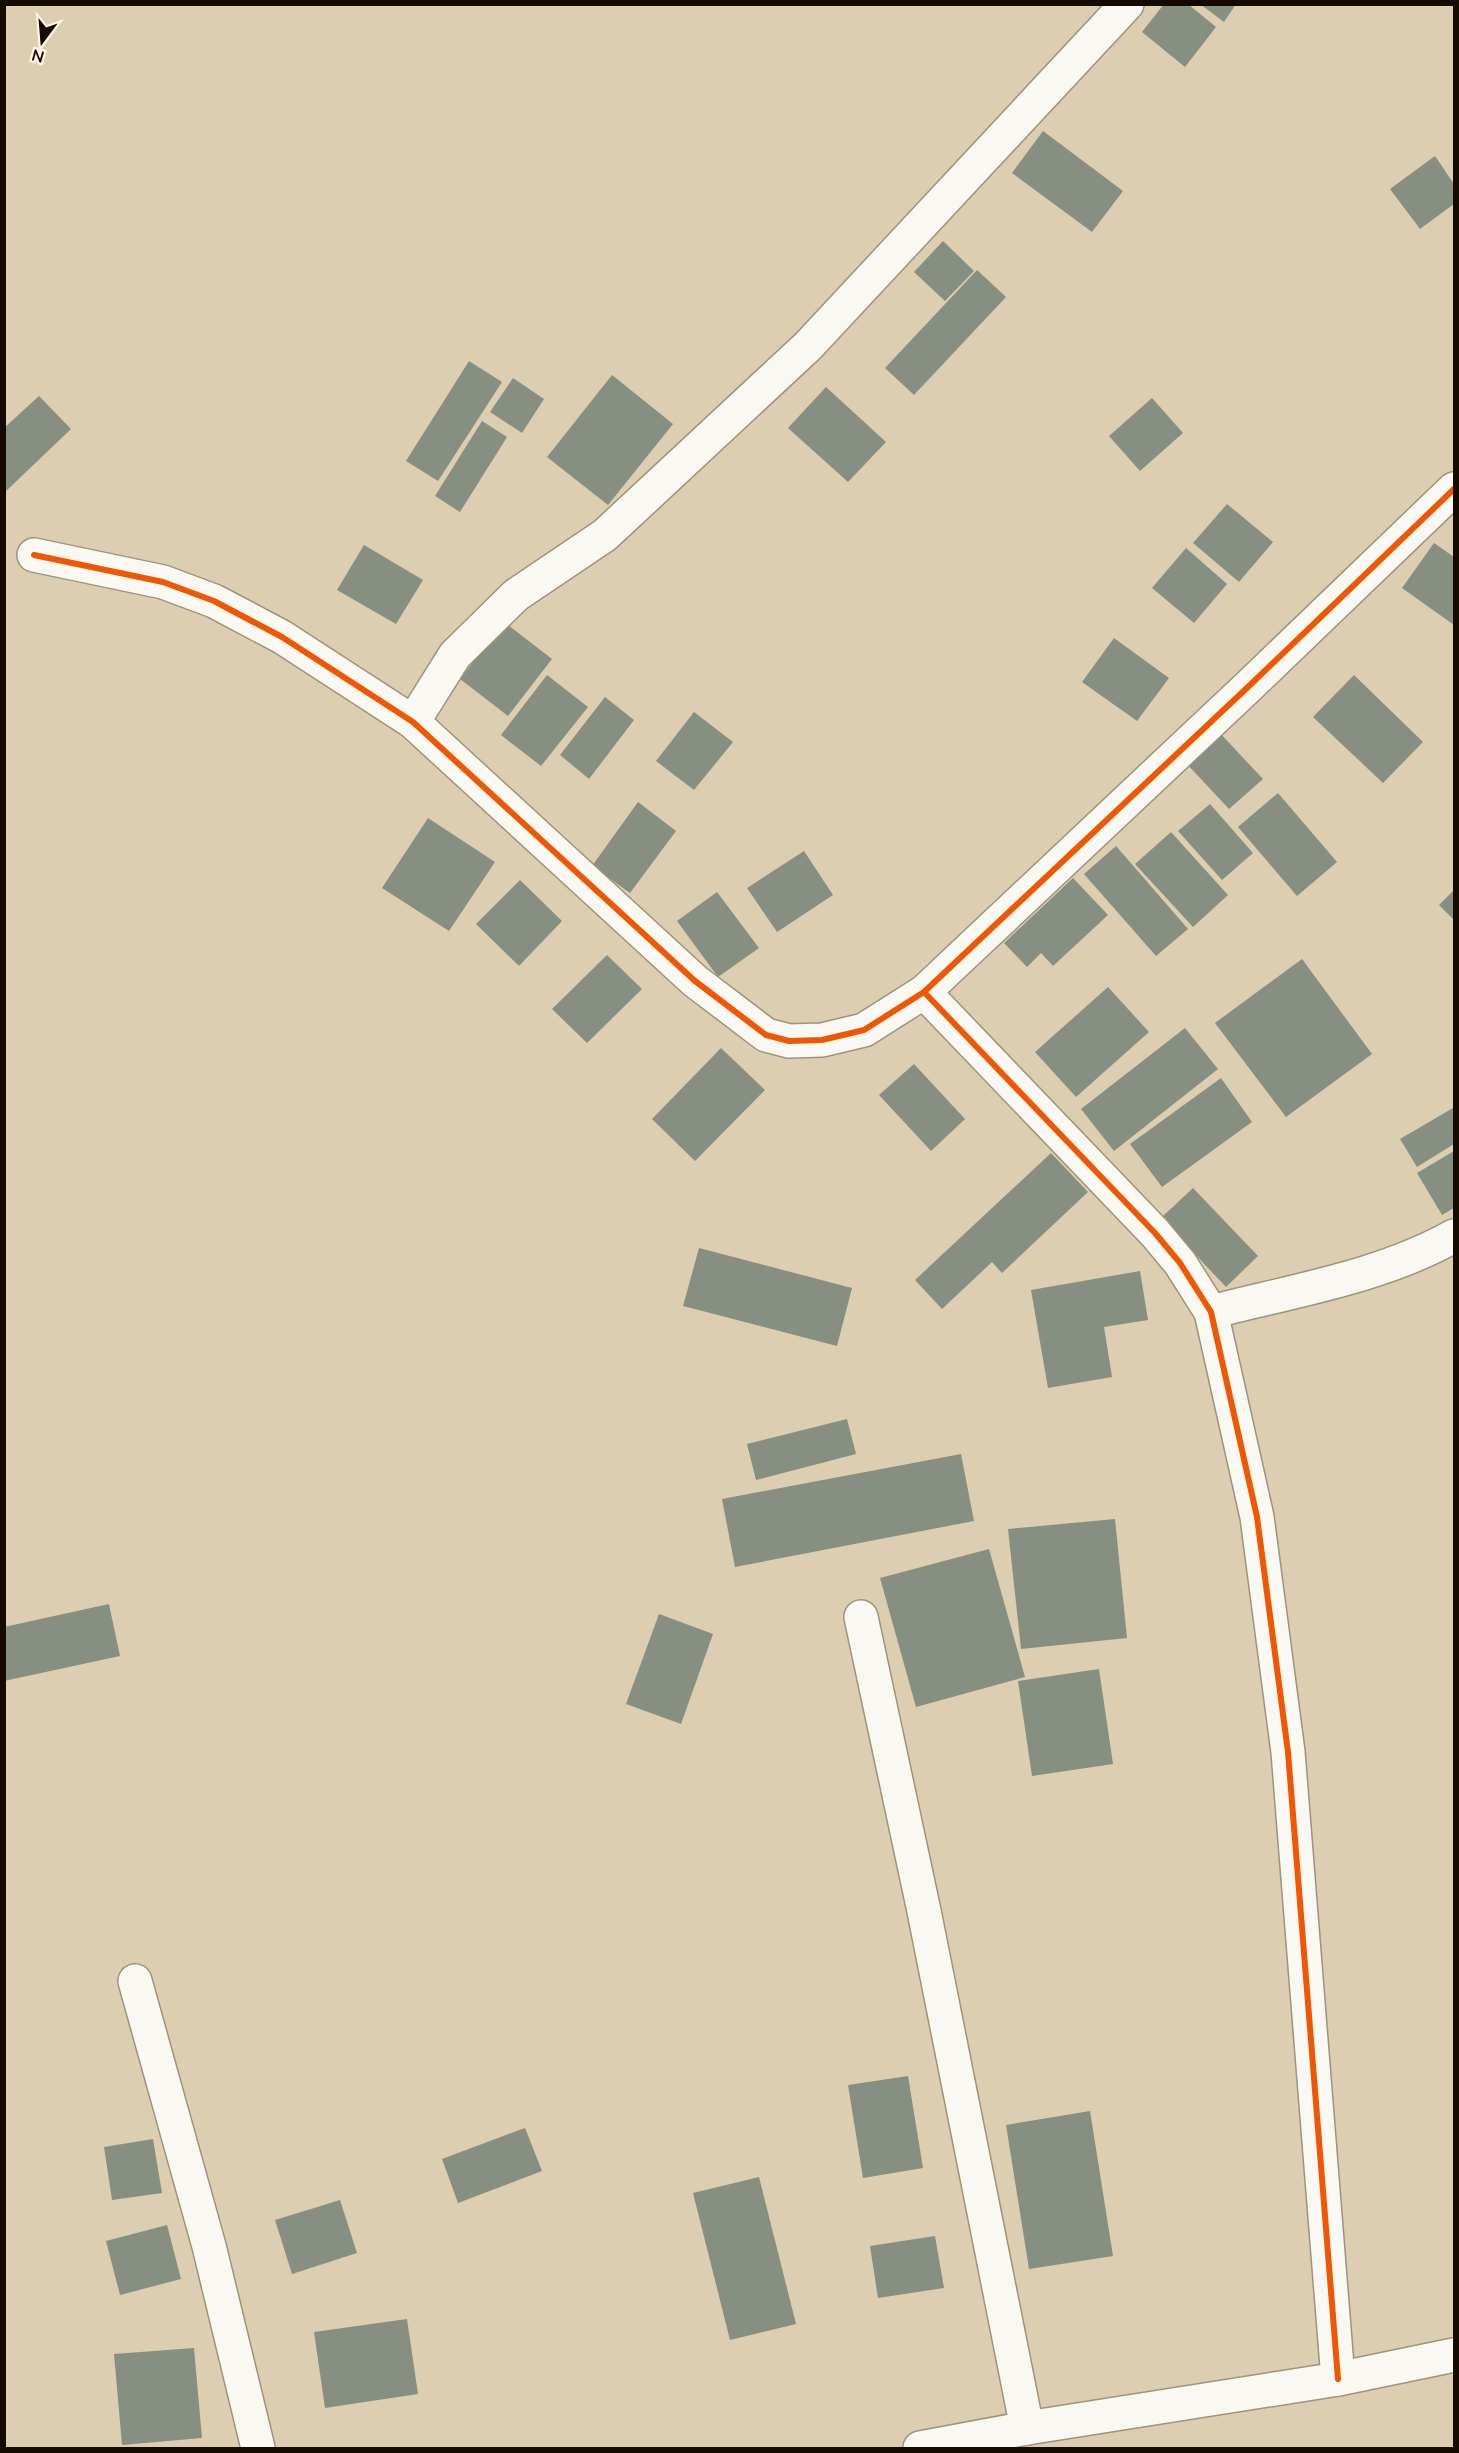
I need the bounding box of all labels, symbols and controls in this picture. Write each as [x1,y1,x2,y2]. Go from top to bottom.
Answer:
north arrow [12,12,72,72]
text: N [29,43,47,68]

